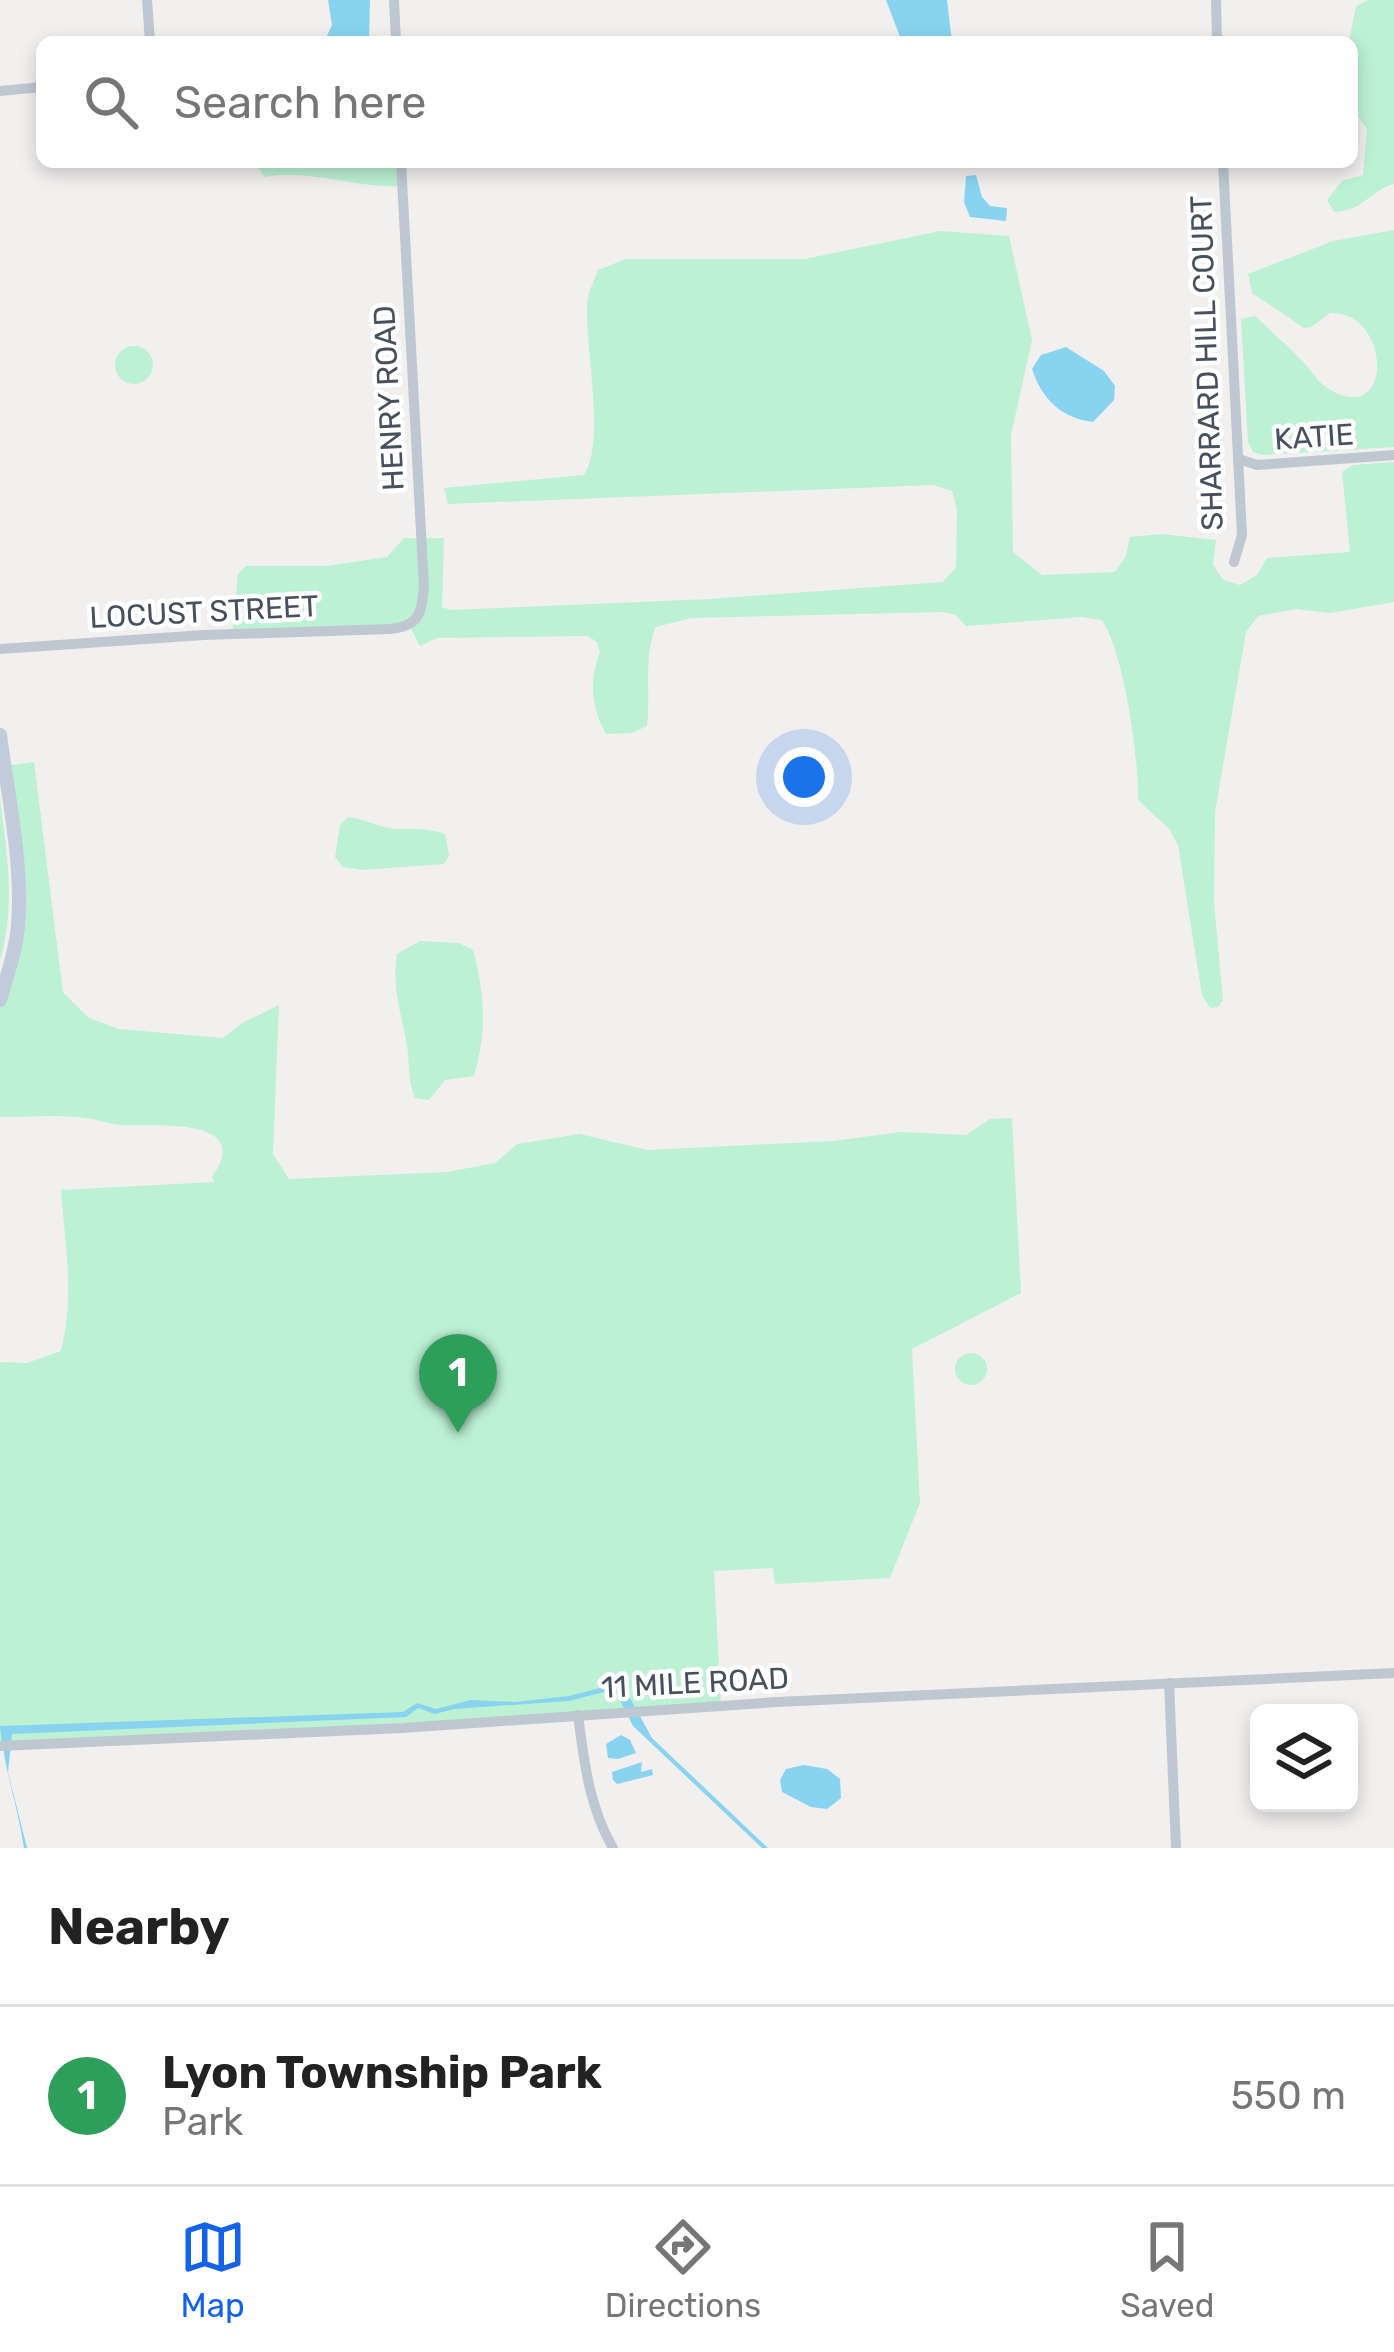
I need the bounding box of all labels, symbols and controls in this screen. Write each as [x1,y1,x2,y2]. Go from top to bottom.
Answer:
search box [36,36,1358,168]
icon: search [78,69,144,135]
text: Search here [174,76,426,129]
street label: SHARRARD HILL COURT [1183,195,1231,531]
street label: HENRY ROAD [366,304,412,492]
street label: KATIE [1273,416,1355,458]
street label: LOCUST STREET [88,588,320,636]
your location [774,747,834,807]
pin: 1 [419,1334,497,1433]
street label: 11 MILE ROAD [600,1660,790,1706]
map controls [1250,1704,1358,1812]
button: layers [1250,1704,1358,1812]
text: Nearby [48,1896,230,1957]
text: Lyon Township Park [162,2046,602,2099]
text: 1 [77,2073,97,2119]
text: 550 m [1231,2073,1346,2119]
text: Park [162,2099,243,2145]
tab: Map [180,2214,246,2325]
tab: Directions [605,2214,761,2325]
tab: Saved [1120,2214,1214,2325]

